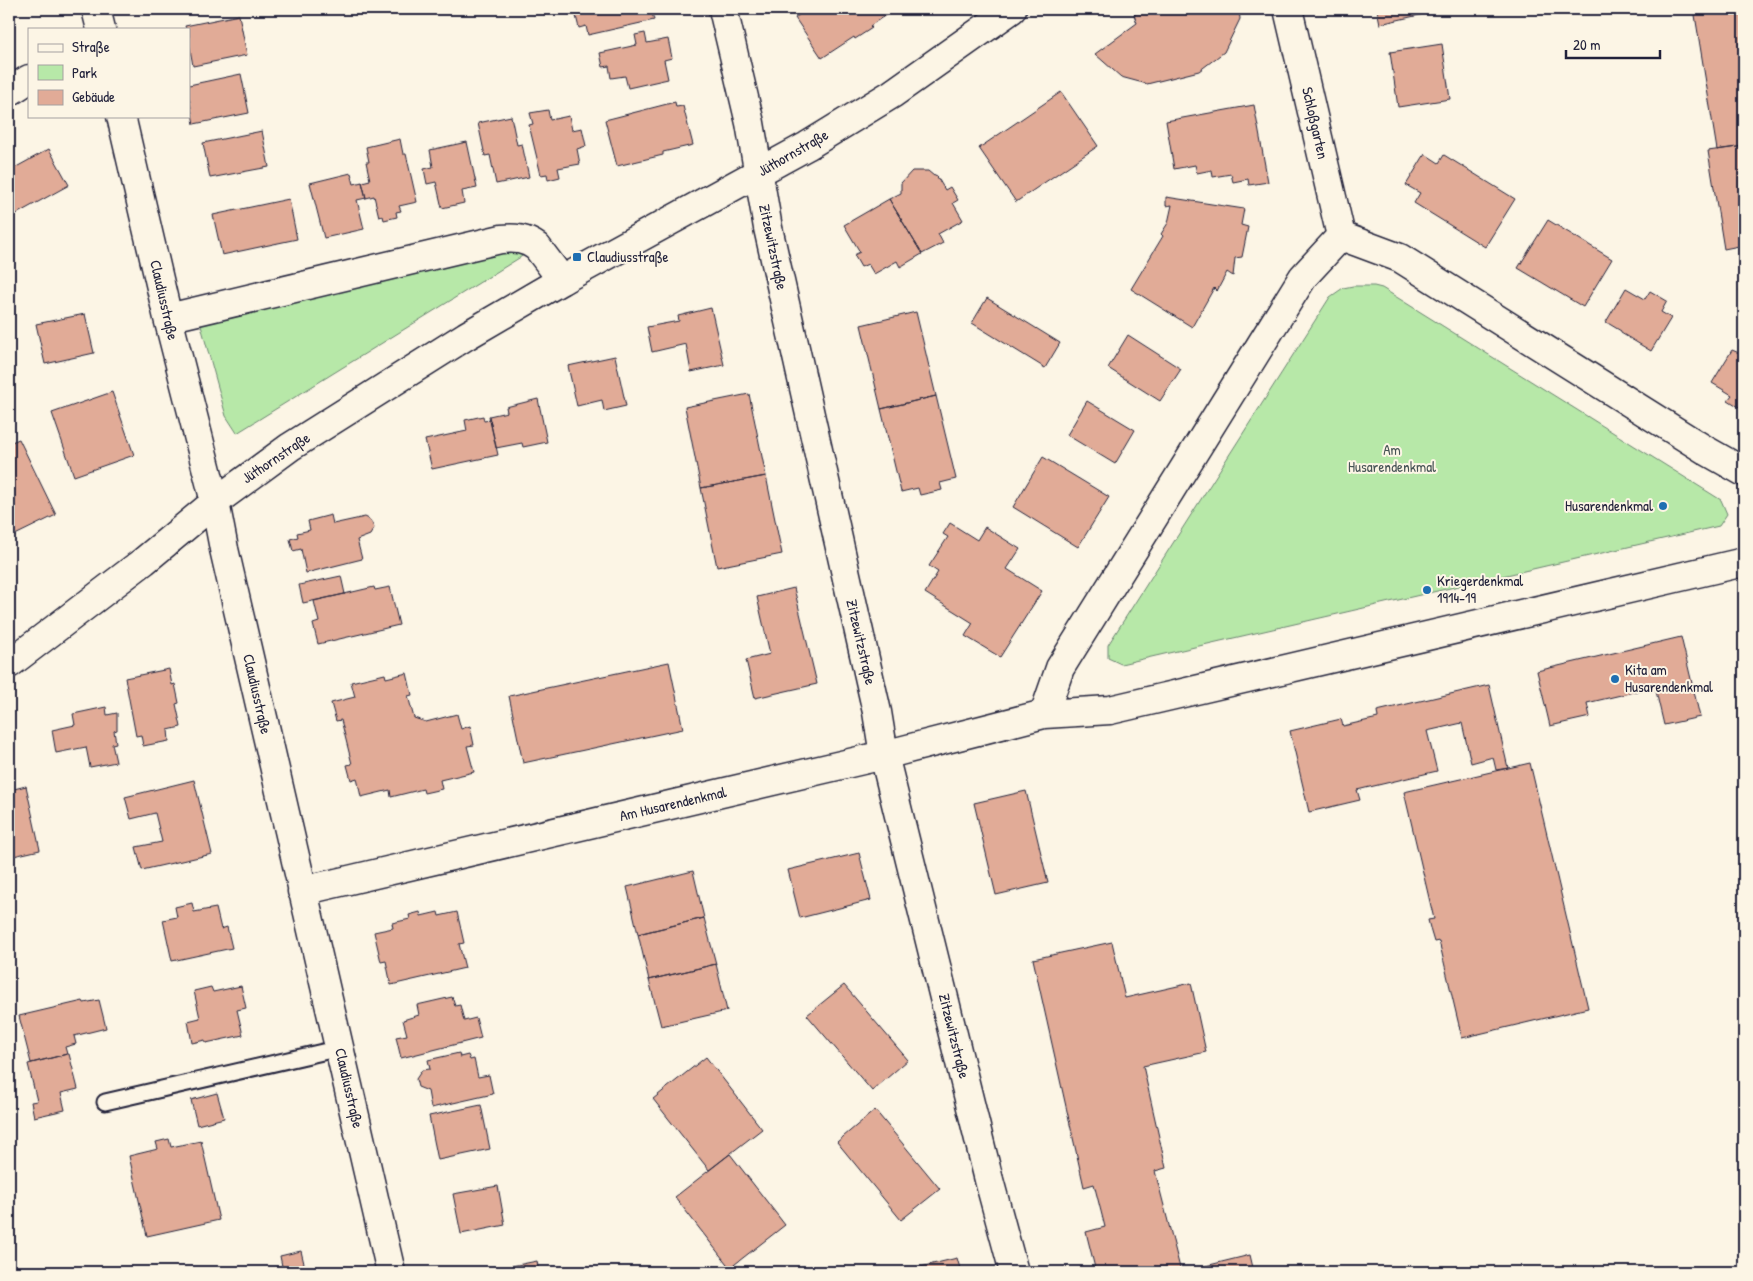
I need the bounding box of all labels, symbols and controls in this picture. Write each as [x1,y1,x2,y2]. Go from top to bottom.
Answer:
legend [28,28,190,118]
scale bar [1566,28,1659,60]
text: 20 m [1573,34,1600,55]
text: Straße [72,36,110,57]
text: Park [72,62,97,83]
street label: Schloßgarten [1297,85,1334,161]
text: Gebäude [72,86,115,107]
street label: Jüthornstraße [754,124,832,181]
street label: Zitzewitzstraße [754,202,793,292]
place label: Claudiusstraße [587,246,669,267]
marker: Claudiusstraße [571,251,583,263]
street label: Claudiusstraße [145,258,184,342]
street label: Jüthornstraße [237,427,314,488]
park label: Am Husarendenkmal [1348,439,1436,477]
place label: Husarendenkmal [1565,495,1653,516]
marker: Husarendenkmal [1657,500,1669,512]
place label: Kriegerdenkmal 1914-19 [1437,570,1523,608]
marker: Kriegerdenkmal 1914-19 [1421,584,1433,596]
street label: Zitzewitzstraße [841,597,881,687]
street label: Claudiusstraße [238,652,277,736]
place label: Kita am Husarendenkmal [1625,659,1713,697]
marker: Kita am Husarendenkmal [1609,673,1621,685]
street label: Am Husarendenkmal [617,781,728,826]
street label: Zitzewitzstraße [934,991,975,1081]
street label: Claudiusstraße [330,1046,369,1130]

